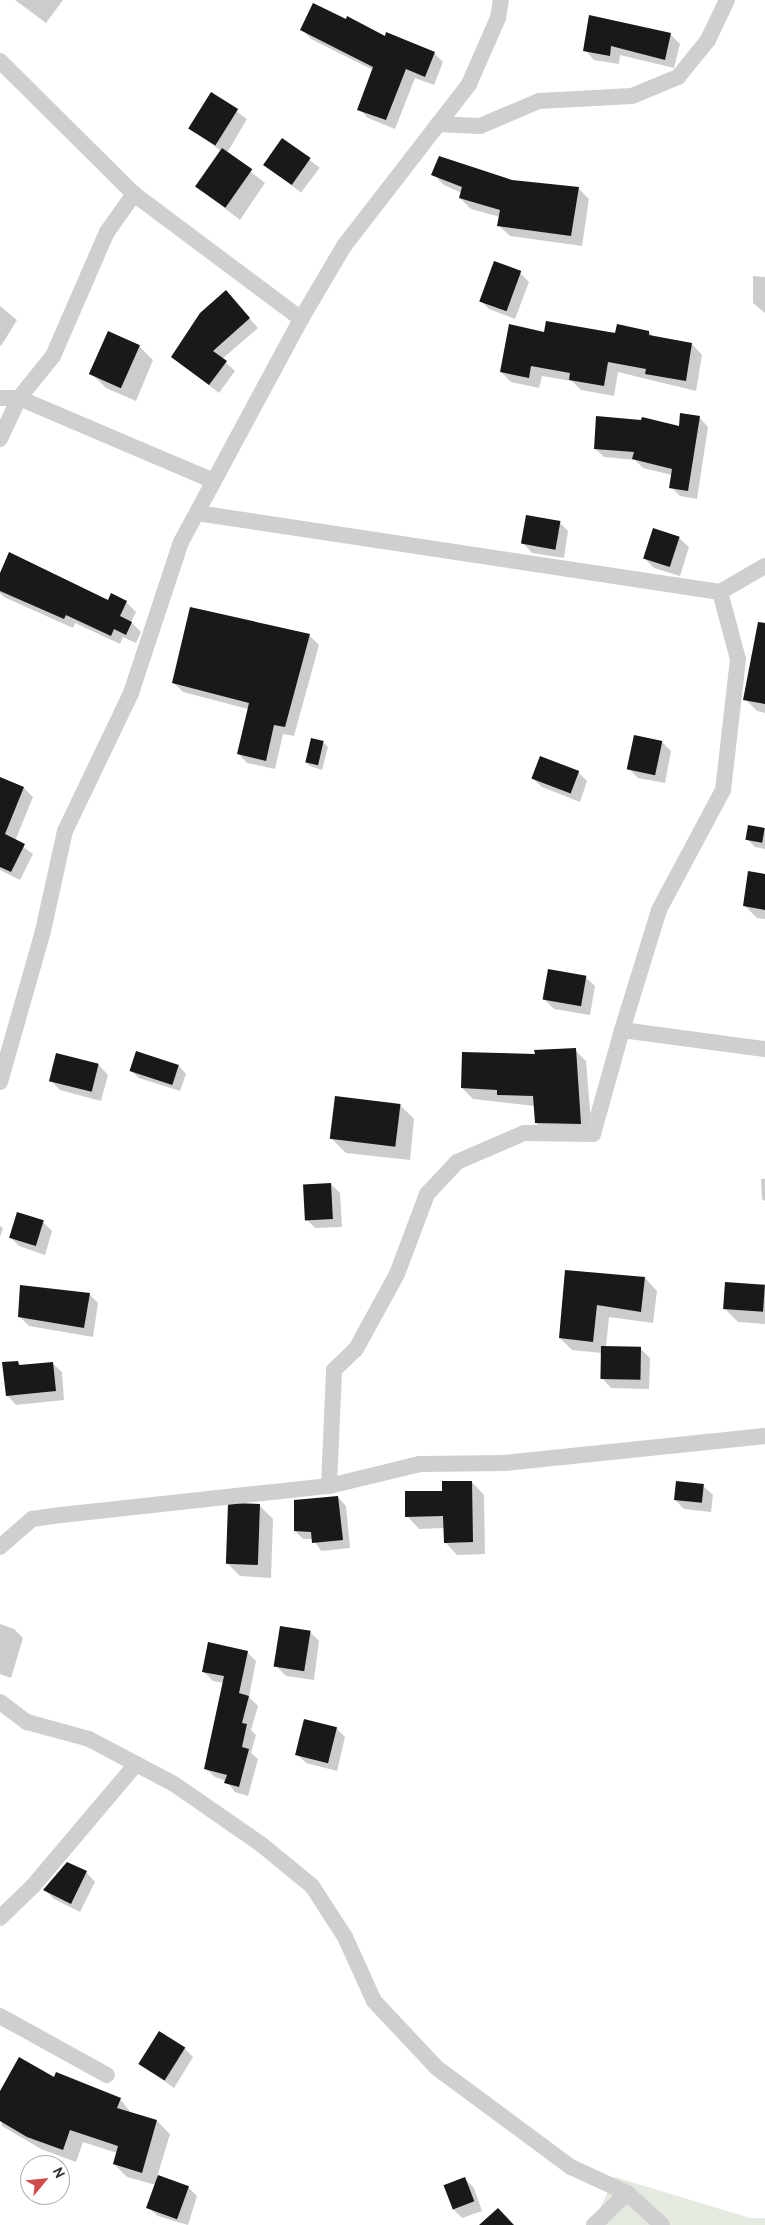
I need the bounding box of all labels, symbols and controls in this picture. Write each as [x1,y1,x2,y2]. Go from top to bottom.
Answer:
north arrow [20,2155,70,2205]
text: N [48,2165,68,2182]

